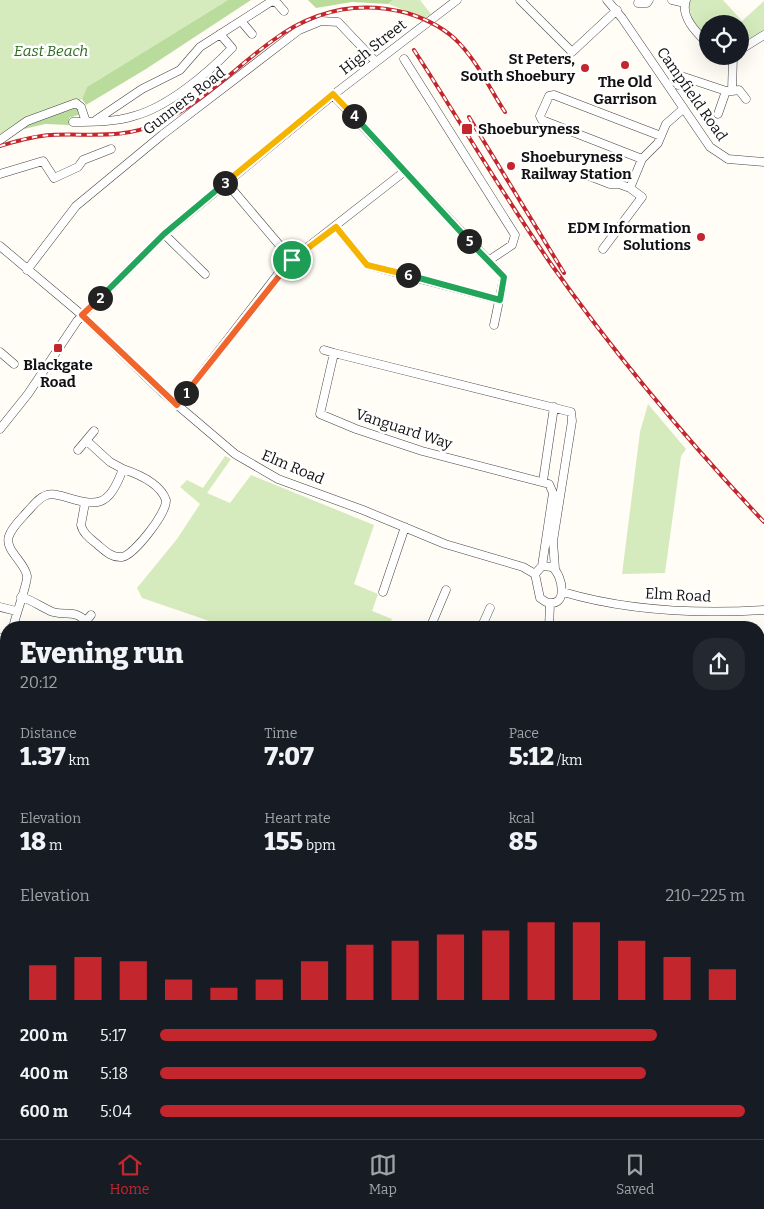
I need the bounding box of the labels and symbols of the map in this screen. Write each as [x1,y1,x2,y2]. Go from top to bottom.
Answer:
street label: High Street [336,15,410,78]
park label: East Beach [14,42,88,60]
street label: Campfield Road [653,44,731,144]
place label: St Peters, South Shoebury [461,50,576,85]
marker: The Old Garrison [619,59,631,71]
marker: St Peters, South Shoebury [579,62,591,74]
street label: Gunners Road [139,63,229,139]
place label: The Old Garrison [593,73,657,108]
pin: 4 [342,104,366,128]
place label: Shoeburyness [478,120,580,138]
marker: Shoeburyness [460,122,474,136]
place label: Shoeburyness Railway Station [521,148,632,183]
marker: Shoeburyness Railway Station [505,160,517,172]
pin: 3 [212,170,238,196]
place label: EDM Information Solutions [567,219,691,254]
pin: 5 [456,228,482,254]
marker: EDM Information Solutions [695,231,707,243]
pin [271,239,313,281]
pin: 6 [396,262,420,288]
pin: 2 [88,286,112,310]
marker: Blackgate Road [52,342,64,354]
place label: Blackgate Road [23,356,93,391]
pin: 1 [174,380,198,406]
street label: Vanguard Way [353,405,455,453]
street label: Elm Road [259,446,327,488]
street label: Elm Road [644,584,712,606]

